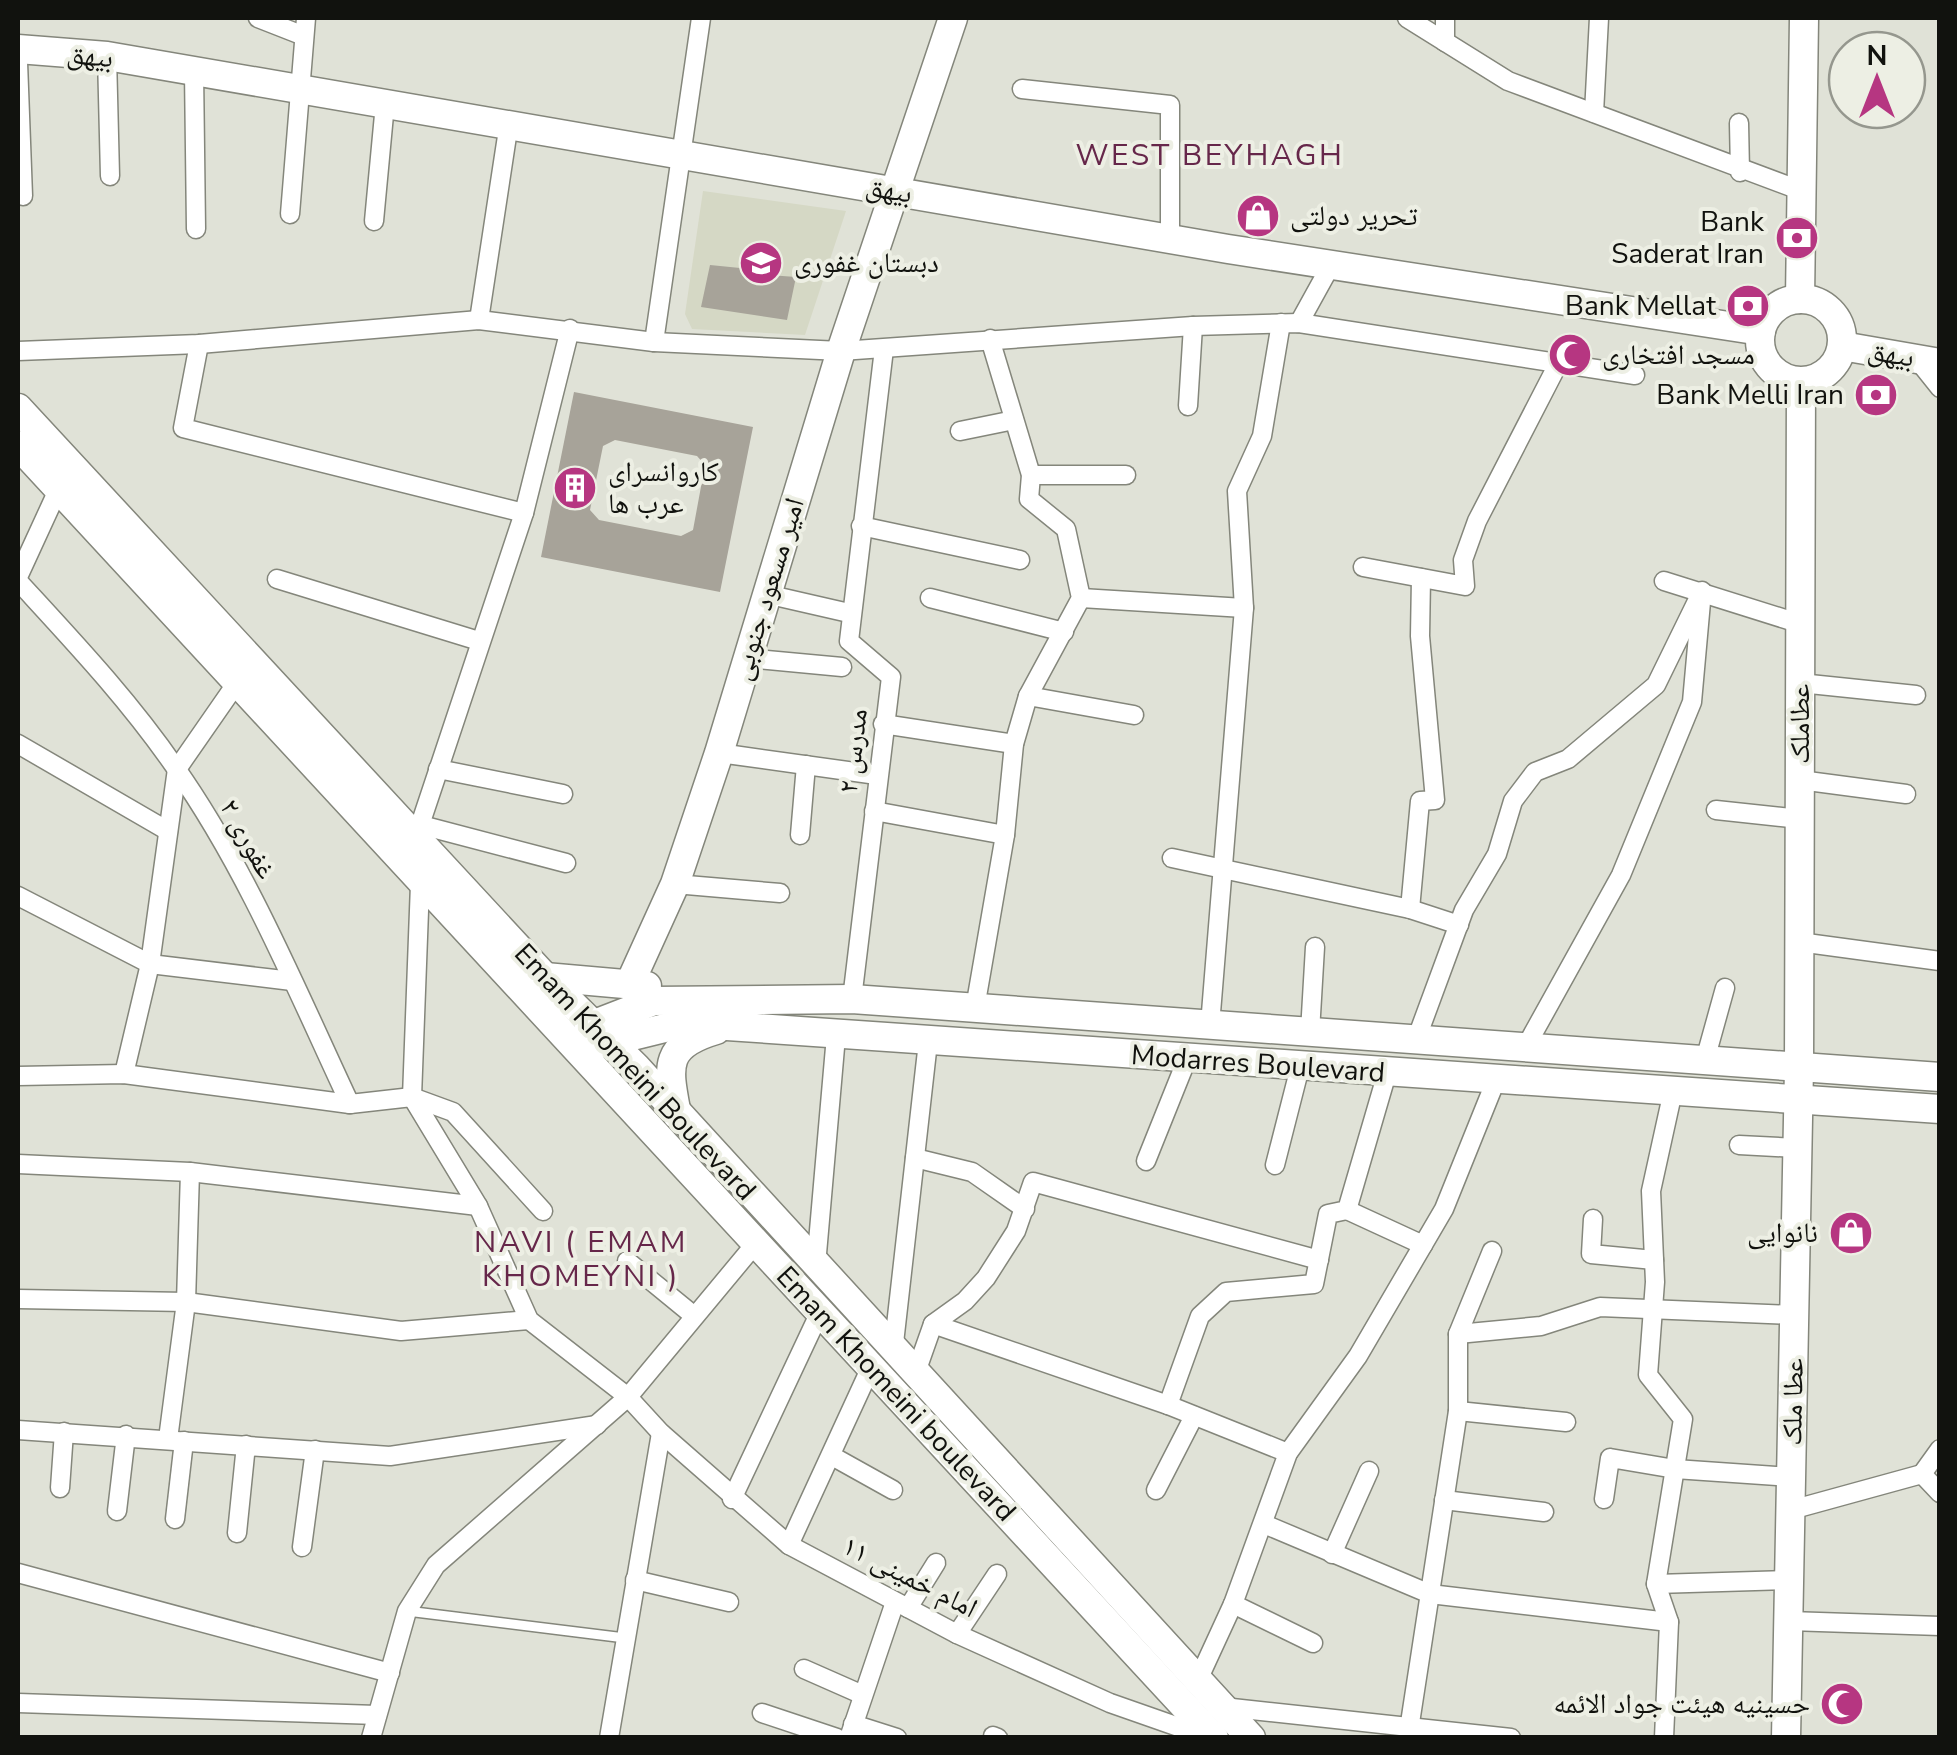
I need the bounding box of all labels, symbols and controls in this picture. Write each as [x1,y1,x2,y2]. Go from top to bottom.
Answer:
north arrow [1827,30,1927,130]
street label: بیهق [65,35,115,77]
text: N [1867,37,1887,75]
district label: WEST BEYHAGH [1076,135,1344,176]
street label: بیهق [863,167,915,213]
shop icon: تحریر دولتی [1235,193,1281,239]
place label: تحریر دولتی [1290,197,1418,235]
place label: Bank Saderat Iran [1611,203,1765,273]
bank icon: Bank Saderat Iran [1774,215,1820,261]
school or university icon: دبستان غفوری [738,240,784,286]
place label: دبستان غفوری [794,244,939,282]
bank icon: Bank Mellat [1725,283,1771,329]
place label: Bank Mellat [1565,287,1716,325]
street label: بیهق [1865,331,1917,377]
mosque icon: مسجد افتخاری [1547,332,1593,378]
place label: مسجد افتخاری [1602,336,1755,374]
bank icon: Bank Melli Iran [1853,372,1899,418]
place label: Bank Melli Iran [1656,376,1844,414]
place label: کاروانسرای عرب ها [608,453,719,523]
building icon: کاروانسرای عرب ها [552,465,598,511]
street label: امیر مسعود جنوبی [722,493,814,685]
street label: عطاملک [1781,684,1819,764]
street label: مدرس ۲ [829,707,877,795]
street label: غفوری ۲ [211,792,285,886]
street label: Emam Khomeini Boulevard [506,935,764,1209]
street label: Modarres Boulevard [1130,1036,1386,1092]
shop icon: نانوایی [1828,1210,1874,1256]
place label: نانوایی [1747,1214,1818,1252]
district label: NAVI ( EMAM KHOMEYNI ) [474,1222,688,1297]
street label: Emam Khomeini boulevard [768,1258,1024,1530]
street label: عطا ملک [1773,1358,1813,1446]
street label: امام خمینی ۱۱ [836,1527,984,1627]
mosque icon: حسینیه هیئت جواد الائمه [1819,1681,1865,1727]
place label: حسینیه هیئت جواد الائمه [1553,1685,1810,1723]

